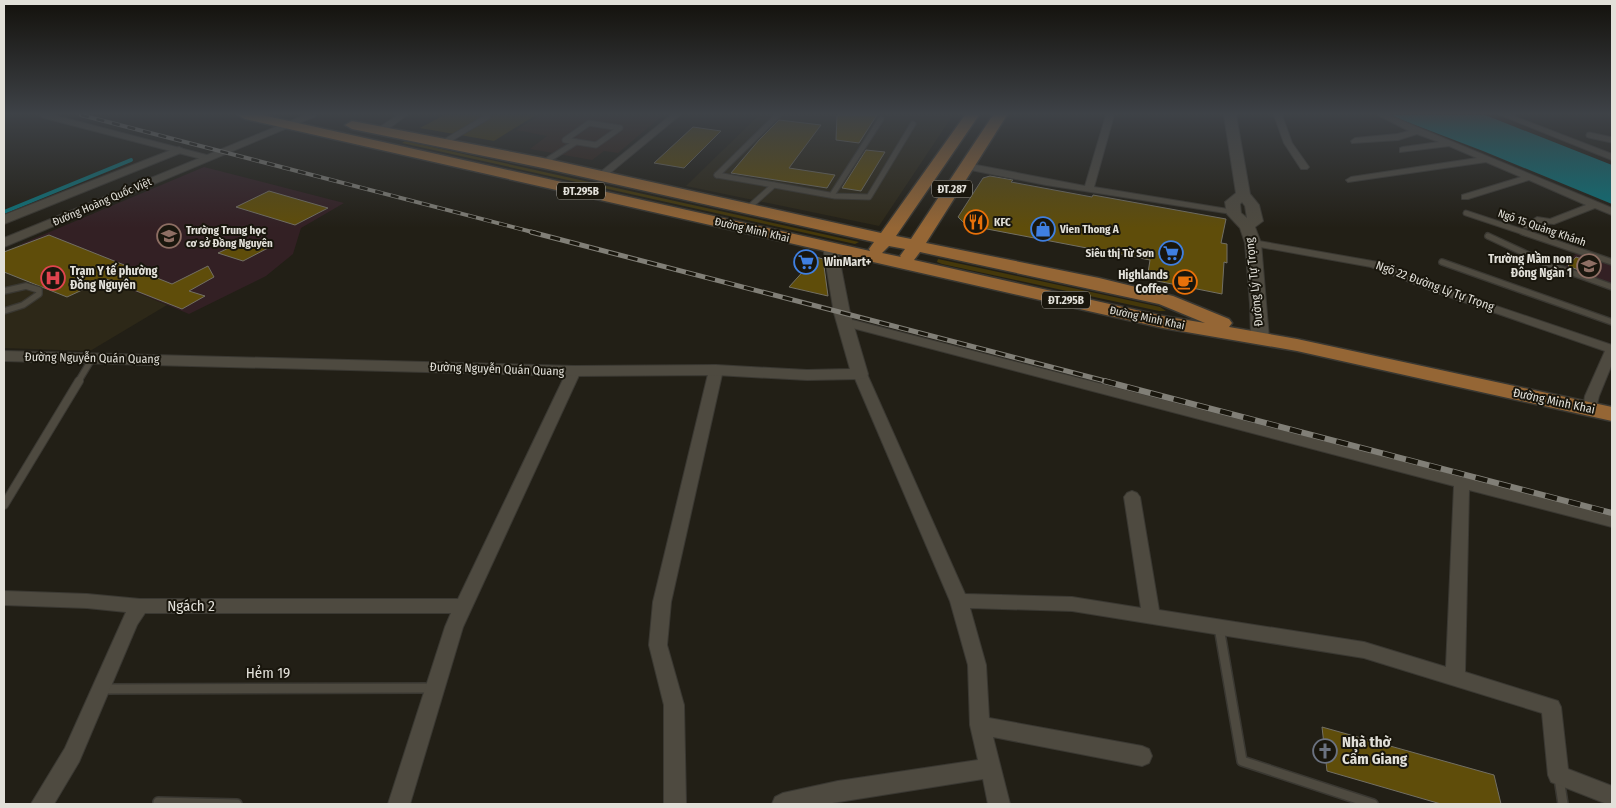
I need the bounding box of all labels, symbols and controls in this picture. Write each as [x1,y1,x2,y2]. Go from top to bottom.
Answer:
street label: Đường Hoàng Quốc Việt [51,175,154,229]
road number: ĐT.287 [932,180,972,198]
road number: ĐT.295B [557,182,605,200]
street label: Ngõ 15 Quảng Khánh [1496,207,1588,249]
restaurant icon: KFC [963,209,989,235]
street label: Đường Minh Khai [713,215,791,245]
place label: KFC [994,216,1011,229]
shop icon: Vien Thong A [1030,216,1056,242]
school or university icon: Trường Trung học cơ sở Đồng Nguyên [156,223,182,249]
place label: Vien Thong A [1059,223,1120,236]
place label: Trường Trung học cơ sở Đồng Nguyên [186,224,273,250]
street label: Đường Lý Tự Trọng [1242,236,1266,327]
supermarket icon: Siêu thị Từ Sơn [1158,240,1184,266]
place label: Siêu thị Từ Sơn [1086,247,1154,260]
supermarket icon: WinMart+ [793,249,819,275]
place label: Trường Mầm non Đông Ngàn 1 [1488,250,1572,280]
school or university icon: Trường Mầm non Đông Ngàn 1 [1576,253,1602,279]
place label: WinMart+ [824,255,871,269]
street label: Ngõ 22 Đường Lý Tự Trọng [1374,258,1496,314]
place label: Trạm Y tế phường Đồng Nguyên [70,262,158,292]
hospital icon: Trạm Y tế phường Đồng Nguyên [40,265,66,291]
place label: Highlands Coffee [1118,268,1169,296]
cafe icon: Highlands Coffee [1172,269,1198,295]
road number: ĐT.295B [1042,292,1090,308]
street label: Đường Minh Khai [1108,304,1186,332]
street label: Đường Nguyễn Quán Quang [25,349,160,366]
street label: Đường Nguyễn Quán Quang [429,359,565,378]
street label: Đường Minh Khai [1512,385,1596,417]
street label: Ngách 2 [167,597,215,615]
street label: Hẻm 19 [246,664,290,682]
place label: Nhà thờ Cẩm Giang [1342,733,1408,768]
church icon: Nhà thờ Cẩm Giang [1312,738,1338,764]

